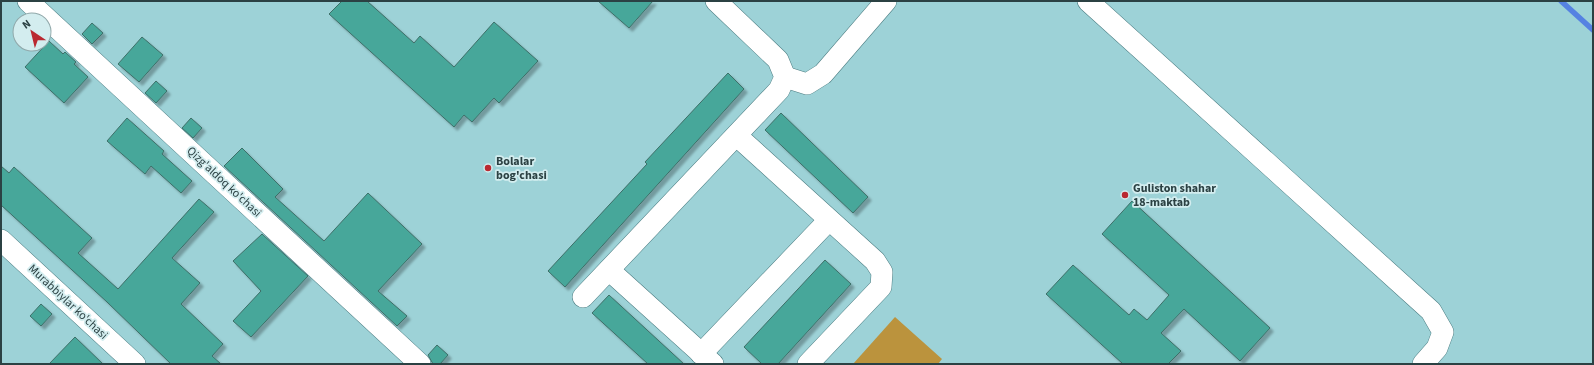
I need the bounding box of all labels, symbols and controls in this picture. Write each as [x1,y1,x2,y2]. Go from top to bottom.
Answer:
north arrow [12,12,52,52]
text: N [19,16,34,32]
street label: Qizg'aldoq ko'chasi [183,143,265,221]
place label: Bolalar bog'chasi [496,153,547,184]
marker: Bolalar bog'chasi [483,163,493,173]
place label: Guliston shahar 18-maktab [1133,180,1216,211]
marker: Guliston shahar 18-maktab [1120,190,1130,200]
street label: Murabbiylar ko'chasi [24,261,112,343]

